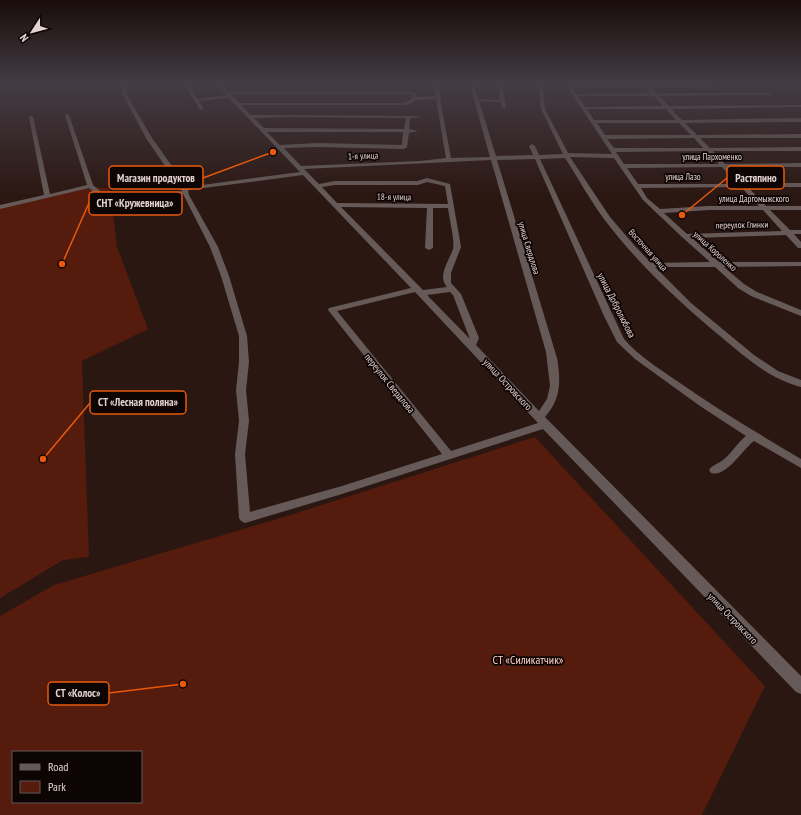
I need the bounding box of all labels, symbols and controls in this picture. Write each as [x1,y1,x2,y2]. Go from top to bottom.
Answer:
north arrow [12,12,52,52]
text: N [16,31,31,44]
street label: 1-я улица [348,149,379,162]
street label: улица Пархоменко [682,151,742,162]
callout: Магазин продуктов [109,166,203,189]
callout: Растяпино [727,166,784,189]
text: Магазин продуктов [117,171,195,185]
street label: улица Лазо [665,171,701,182]
text: Растяпино [735,171,777,185]
street label: 18-я улица [377,191,412,202]
callout: СНТ «Кружевница» [89,192,182,215]
street label: улица Даргомыжского [719,193,789,204]
text: СНТ «Кружевница» [97,196,174,210]
street label: переулок Глинки [716,219,768,230]
street label: улица Свердлова [516,220,543,276]
street label: Восточная улица [627,226,670,273]
street label: улица Короленко [691,228,739,273]
street label: улица Добролюбова [595,270,639,340]
street label: переулок Свердлова [362,351,418,416]
street label: улица Островского [480,356,535,413]
callout: СТ «Лесная поляна» [90,391,186,414]
text: СТ «Лесная поляна» [98,395,179,409]
street label: улица Островского [705,590,760,647]
park label: СТ «Силикатчик» [493,652,564,667]
callout: СТ «Колос» [48,682,109,705]
text: СТ «Колос» [56,686,101,700]
legend [12,751,142,803]
text: Road [48,759,68,774]
text: Park [48,779,66,794]

